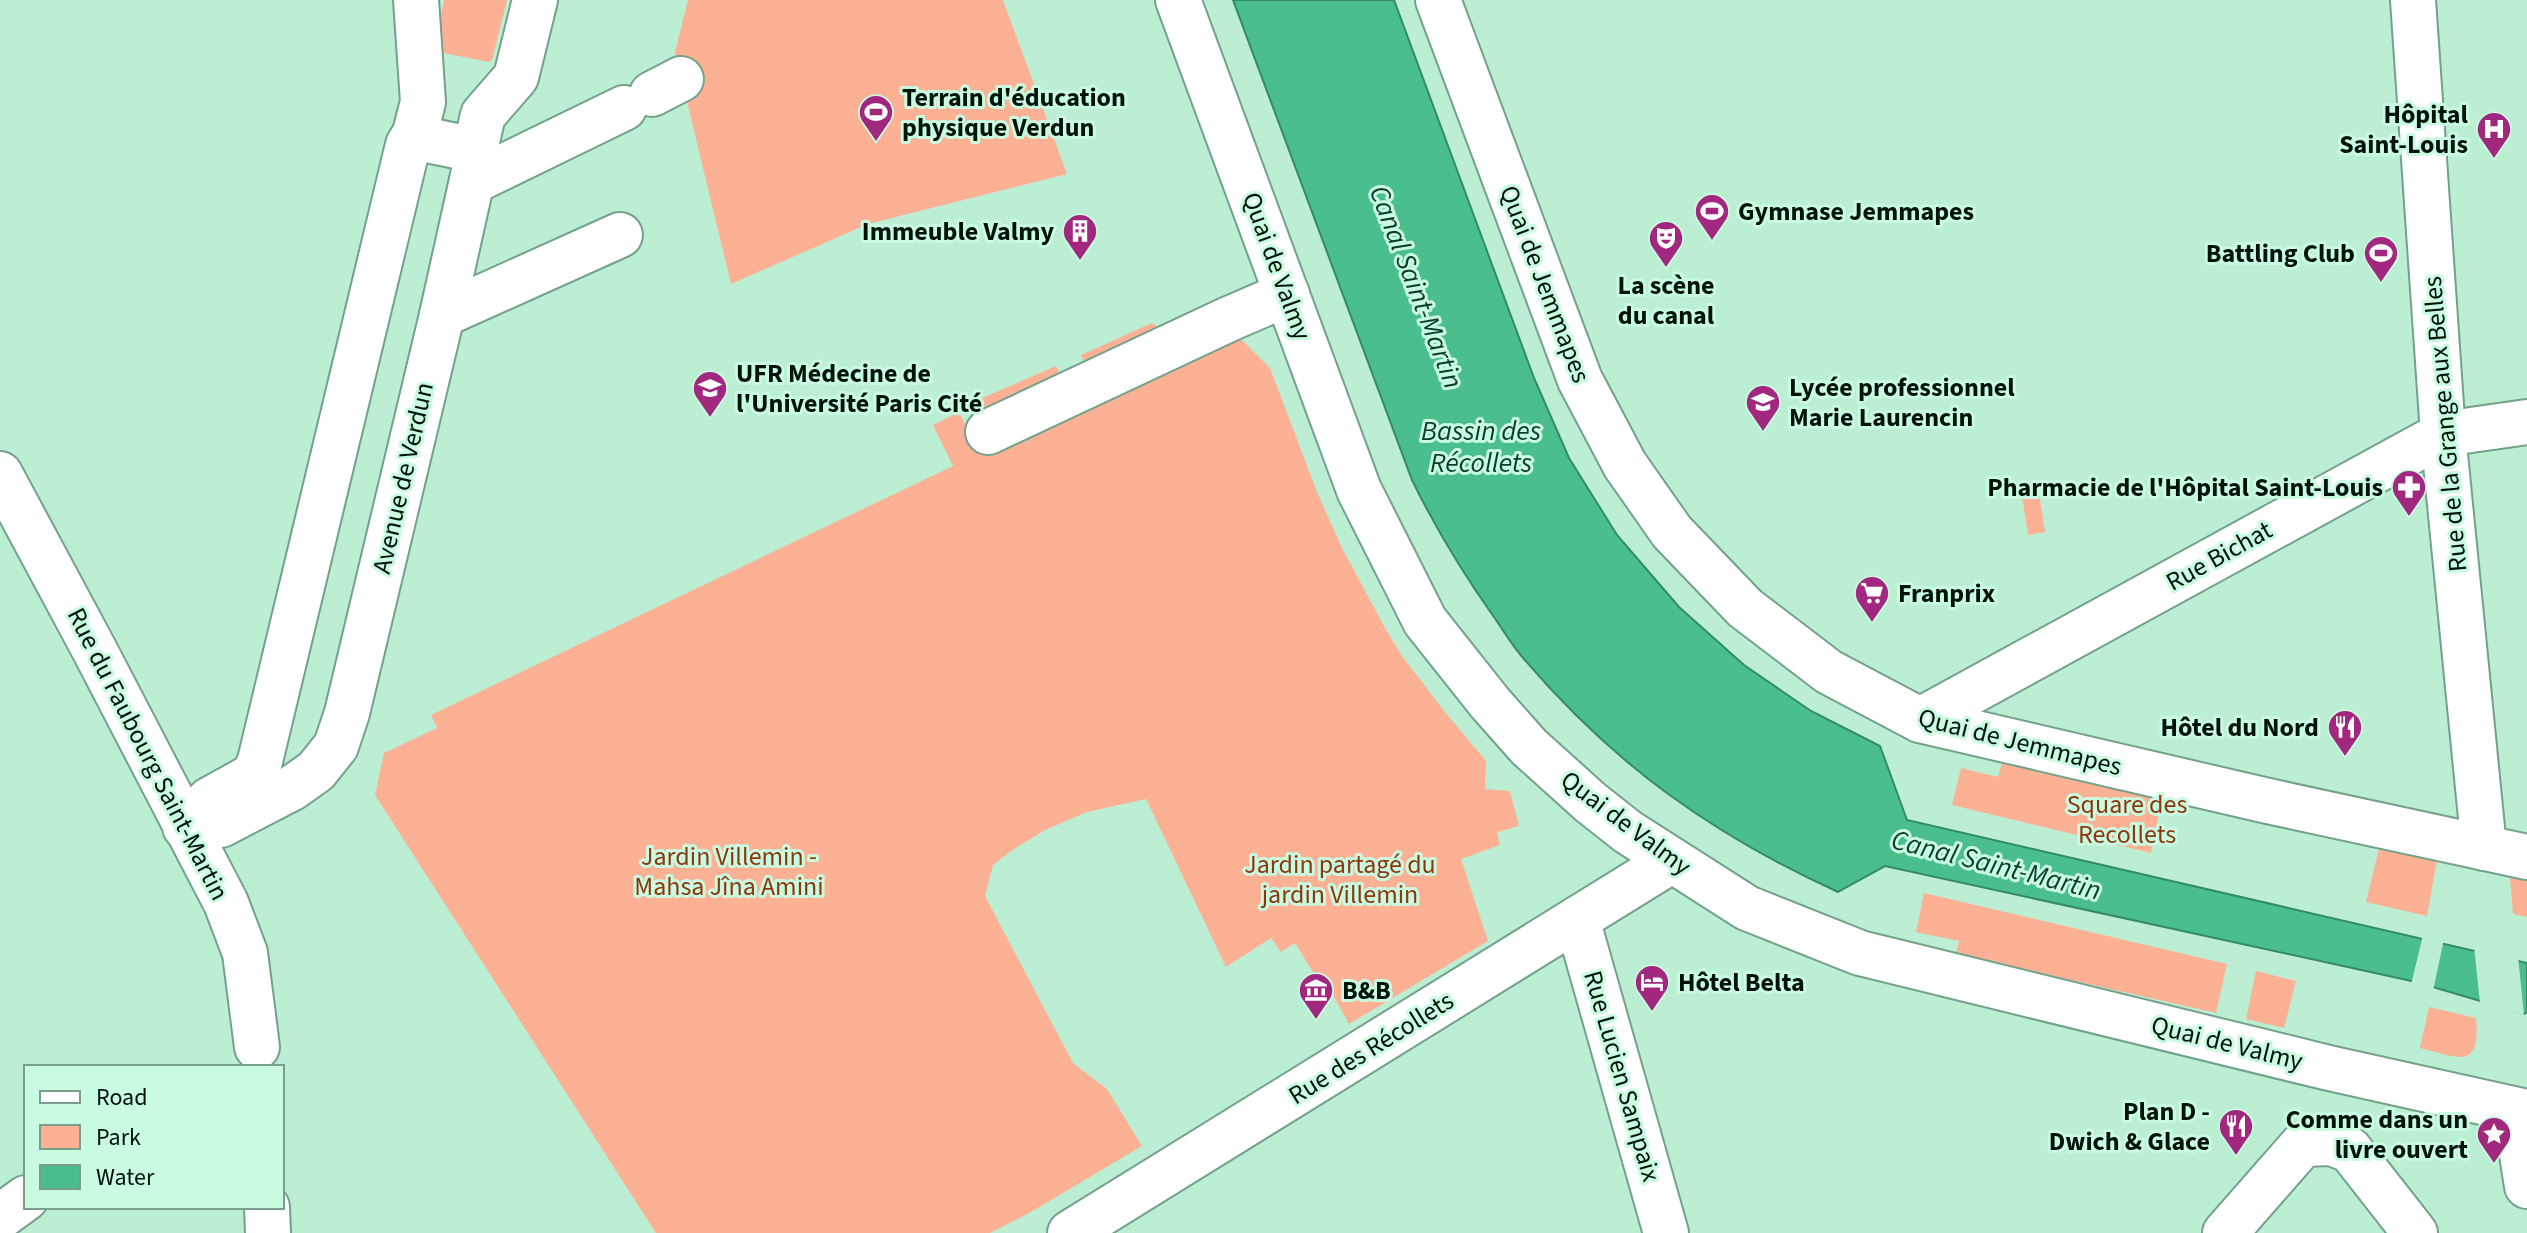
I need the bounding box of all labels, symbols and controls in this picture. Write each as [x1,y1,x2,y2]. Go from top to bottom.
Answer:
place label: Terrain d'éducation physique Verdun [902,79,1126,146]
sports icon: Terrain d'éducation physique Verdun [857,93,895,143]
place label: Hôpital Saint-Louis [2339,96,2469,163]
hospital icon: Hôpital Saint-Louis [2475,110,2513,160]
water label: Canal Saint-Martin [1359,180,1473,394]
street label: Quai de Jemmapes [1490,180,1600,388]
street label: Quai de Valmy [1233,187,1321,345]
sports icon: Gymnase Jemmapes [1693,192,1731,242]
place label: Gymnase Jemmapes [1738,193,1974,230]
building icon: Immeuble Valmy [1061,212,1099,262]
place label: Immeuble Valmy [862,213,1054,250]
theatre icon: La scène du canal [1647,219,1685,269]
sports icon: Battling Club [2362,234,2400,284]
place label: Battling Club [2206,235,2355,272]
place label: La scène du canal [1617,267,1715,334]
street label: Rue de la Grange aux Belles [2414,275,2476,573]
place label: UFR Médecine de l'Université Paris Cité [736,355,982,422]
school or university icon: UFR Médecine de l'Université Paris Cité [691,369,729,419]
place label: Lycée professionnel Marie Laurencin [1789,369,2015,436]
street label: Avenue de Verdun [363,379,443,577]
school or university icon: Lycée professionnel Marie Laurencin [1744,383,1782,433]
water label: Bassin des Récollets [1421,411,1541,483]
pharmacy icon: Pharmacie de l'Hôpital Saint-Louis [2390,468,2428,518]
place label: Pharmacie de l'Hôpital Saint-Louis [1987,469,2383,506]
street label: Rue Bichat [2159,512,2279,600]
supermarket icon: Franprix [1853,574,1891,624]
place label: Franprix [1898,575,1995,612]
street label: Rue du Faubourg Saint-Martin [58,601,238,907]
street label: Quai de Jemmapes [1914,699,2126,785]
restaurant icon: Hôtel du Nord [2326,708,2364,758]
place label: Hôtel du Nord [2161,709,2319,746]
street label: Quai de Valmy [1553,762,1699,884]
park label: Square des Recollets [2067,786,2187,853]
water label: Canal Saint-Martin [1887,820,2105,910]
park label: Jardin Villemin - Mahsa Jîna Amini [634,838,824,905]
park label: Jardin partagé du jardin Villemin [1244,846,1436,913]
hotel icon: Hôtel Belta [1633,963,1671,1013]
place label: Hôtel Belta [1678,964,1805,1001]
street label: Rue Lucien Sampaix [1574,966,1670,1186]
museum icon: B&B [1297,971,1335,1021]
place label: B&B [1342,972,1391,1009]
street label: Rue des Récollets [1281,982,1461,1114]
street label: Quai de Valmy [2147,1006,2307,1080]
legend [24,1065,284,1209]
text: Road [96,1080,148,1115]
place label: Plan D - Dwich & Glace [2049,1093,2210,1160]
place label: Comme dans un livre ouvert [2285,1101,2468,1168]
restaurant icon: Plan D - Dwich & Glace [2217,1107,2255,1157]
place icon: Comme dans un livre ouvert [2475,1115,2513,1165]
text: Park [96,1120,141,1155]
text: Water [96,1160,155,1195]

